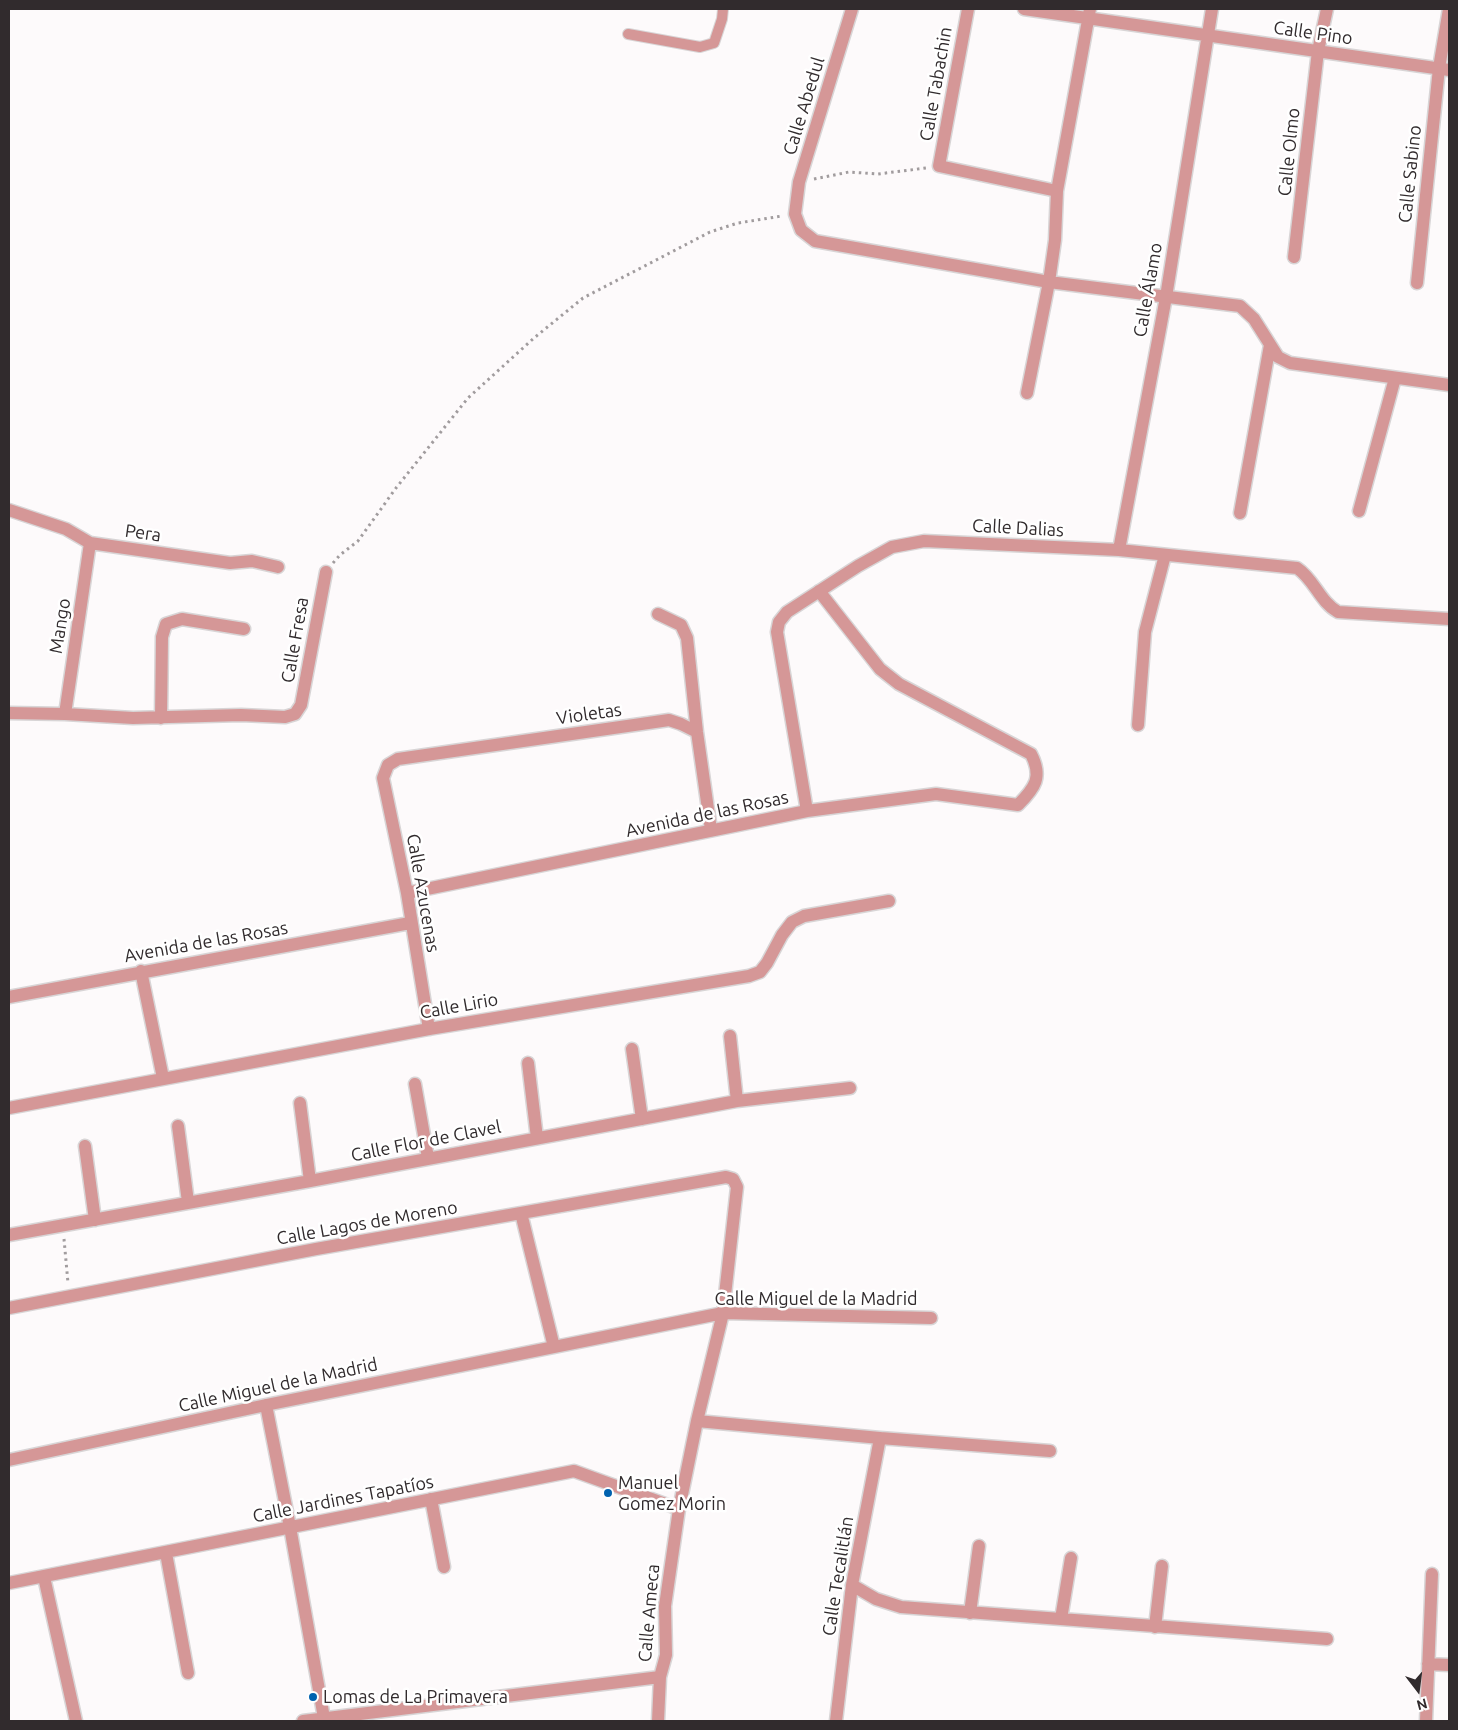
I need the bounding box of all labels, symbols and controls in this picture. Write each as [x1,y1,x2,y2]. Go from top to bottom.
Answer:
street label: Calle Pino [1272,17,1354,49]
street label: Calle Tabachin [915,25,957,143]
street label: Calle Abedul [779,54,829,158]
street label: Calle Olmo [1274,107,1304,197]
street label: Calle Sabino [1394,124,1426,224]
street label: Calle Álamo [1129,241,1167,339]
street label: Calle Dalias [972,515,1064,541]
street label: Pera [123,520,163,546]
street label: Calle Fresa [277,595,313,685]
street label: Mango [45,597,75,655]
street label: Violetas [555,699,623,729]
street label: Avenida de las Rosas [624,786,790,842]
street label: Calle Azucenas [402,832,444,954]
street label: Avenida de las Rosas [122,917,290,967]
street label: Calle Lirio [418,989,500,1023]
street label: Calle Flor de Clavel [349,1116,503,1166]
street label: Calle Lagos de Moreno [275,1196,459,1250]
street label: Calle Miguel de la Madrid [714,1288,918,1310]
street label: Calle Miguel de la Madrid [176,1353,380,1417]
street label: Calle Jardines Tapatíos [251,1471,435,1527]
place label: Manuel Gomez Morin [618,1472,726,1515]
marker: Manuel Gomez Morin [602,1487,614,1499]
street label: Calle Tecalitlán [818,1515,858,1637]
street label: Calle Ameca [634,1563,664,1663]
north arrow [1393,1665,1443,1715]
place label: Lomas de La Primavera [323,1686,508,1708]
marker: Lomas de La Primavera [307,1691,319,1703]
text: N [1415,1695,1429,1714]

